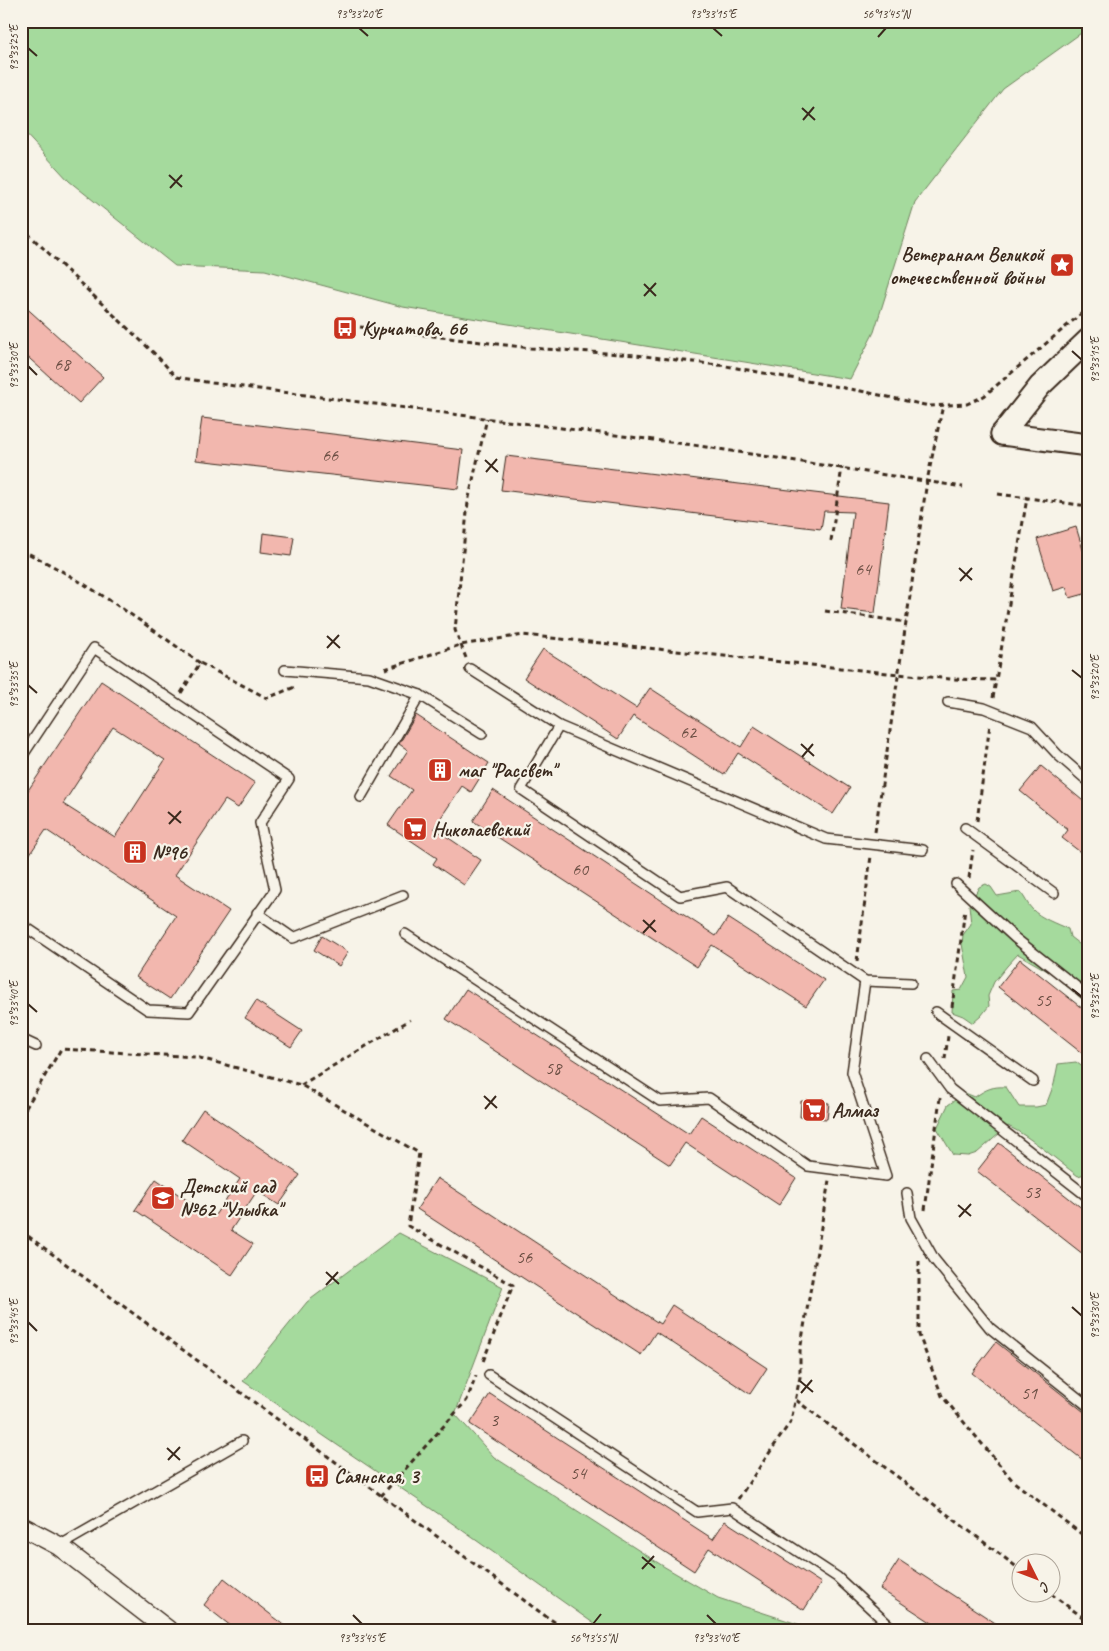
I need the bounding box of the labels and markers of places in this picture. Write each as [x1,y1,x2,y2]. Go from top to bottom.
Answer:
place label: Ветеранам Великой отечественной войны [890,242,1046,290]
place icon: Ветеранам Великой отечественной войны [1049,252,1075,278]
bus stop icon: Курчатова, 66 [332,315,358,341]
place label: Курчатова, 66 [362,316,468,341]
building icon: маг "Рассвет" [427,757,453,783]
place label: маг "Рассвет" [458,758,560,783]
supermarket icon: Николаевский [402,816,428,842]
place label: Николаевский [432,817,531,842]
building icon: №96 [122,839,148,865]
place label: №96 [152,840,188,865]
supermarket icon: Алмаз [801,1097,827,1123]
place label: Алмаз [832,1098,880,1123]
place label: Детский сад №62 "Улыбка" [180,1174,286,1222]
school or university icon: Детский сад №62 "Улыбка" [150,1185,176,1211]
bus stop icon: Саянская, 3 [304,1463,330,1489]
place label: Саянская, 3 [334,1464,421,1489]

